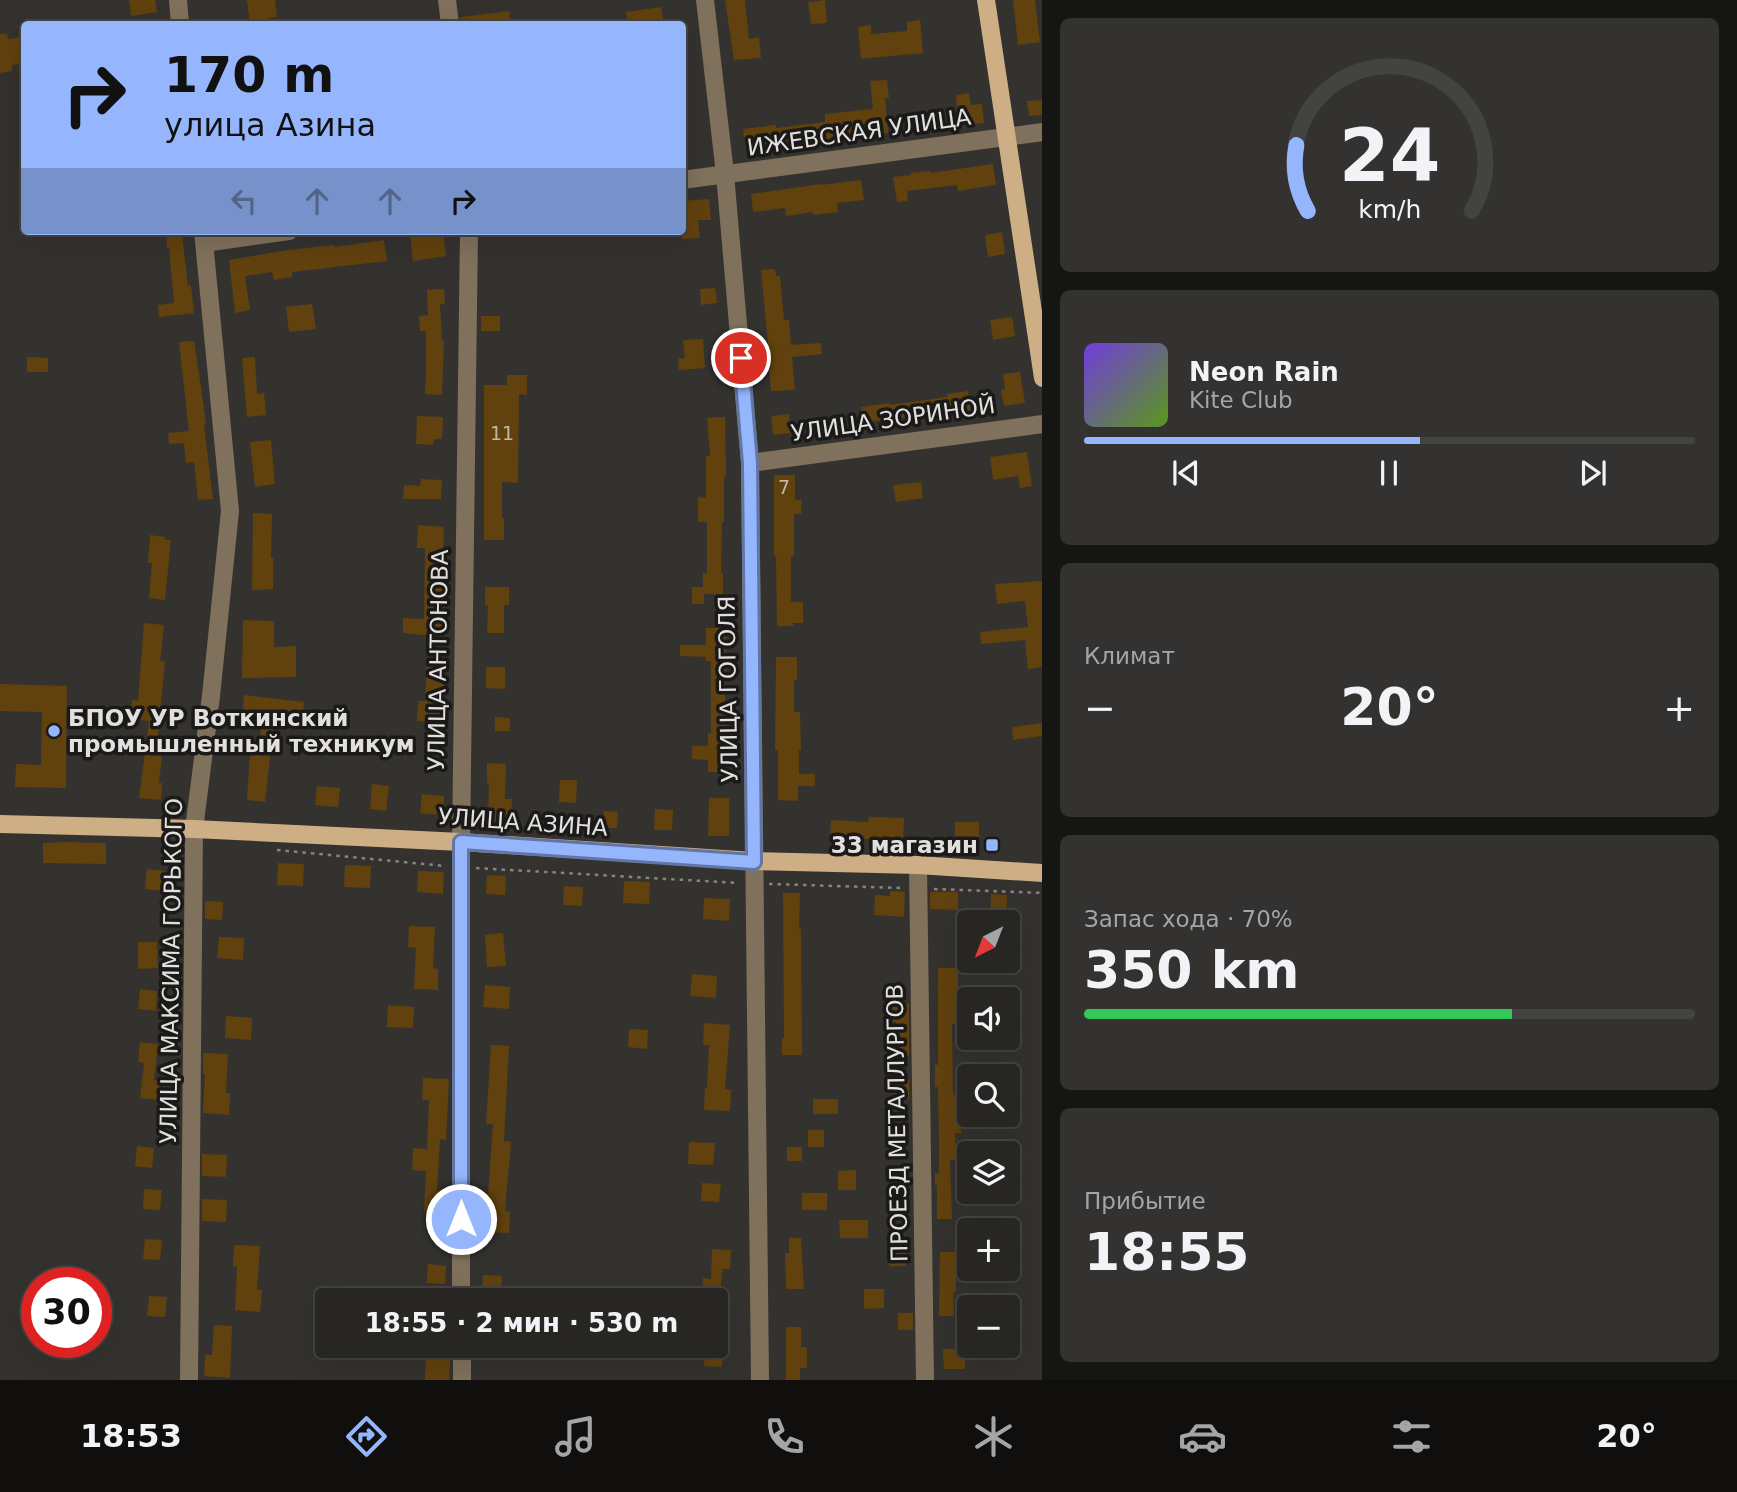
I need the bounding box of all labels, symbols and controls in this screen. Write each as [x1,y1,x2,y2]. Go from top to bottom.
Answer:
text: 170 m [164,47,334,104]
icon: right [49,49,140,140]
street label: ИЖЕВСКАЯ УЛИЦА [745,103,973,161]
text: улица Азина [164,106,376,144]
text: 24 [1339,114,1440,199]
icon: left [225,182,263,220]
icon: ahead [298,182,336,220]
icon: ahead [371,182,409,220]
icon: right [444,182,482,220]
text: km/h [1358,195,1421,224]
pin [711,328,771,388]
icon: arrive [722,339,760,377]
text: Neon Rain [1189,357,1339,387]
text: Kite Club [1189,387,1293,413]
street label: УЛИЦА ЗОРИНОЙ [789,391,997,446]
house number: 11 [490,422,514,444]
icon: previous [1167,454,1205,492]
icon: pause [1370,454,1408,492]
icon: next [1574,454,1612,492]
house number: 7 [778,476,790,498]
street label: УЛИЦА АНТОНОВА [423,549,453,771]
street label: УЛИЦА ГОГОЛЯ [713,595,743,783]
text: Климат [1084,643,1175,669]
text: 20° [1340,677,1439,737]
text: − [1084,686,1116,730]
text: + [1663,686,1695,730]
place label: БПОУ УР Воткинский промышленный техникум [68,705,415,757]
marker: БПОУ УР Воткинский промышленный техникум [46,723,62,739]
street label: УЛИЦА МАКСИМА ГОРЬКОГО [155,798,187,1144]
street label: УЛИЦА АЗИНА [437,803,609,841]
place label: 33 магазин [831,832,978,858]
marker: 33 магазин [984,837,1000,853]
text: Запас хода · 70% [1084,906,1293,932]
north arrow [957,910,1020,973]
map controls [957,910,1020,1358]
text: 350 km [1084,940,1299,1000]
street label: ПРОЕЗД МЕТАЛЛУРГОВ [882,984,912,1262]
button: sound [957,987,1020,1050]
button: search [957,1064,1020,1127]
button: layers [957,1141,1020,1204]
position arrow [424,1182,498,1256]
text: Прибытие [1084,1188,1206,1214]
button: + [957,1218,1020,1281]
text: 18:55 [1084,1222,1250,1282]
speed limit sign: 30 [21,1267,112,1358]
button: − [957,1295,1020,1358]
text: 18:55 · 2 мин · 530 m [365,1308,678,1338]
icon: directions [342,1412,391,1461]
icon: music [551,1412,600,1461]
icon: phone [760,1412,809,1461]
icon: climate [969,1412,1018,1461]
icon: car [1178,1412,1227,1461]
icon: filters [1387,1412,1436,1461]
text: 18:53 [80,1417,182,1455]
text: 20° [1596,1417,1657,1455]

